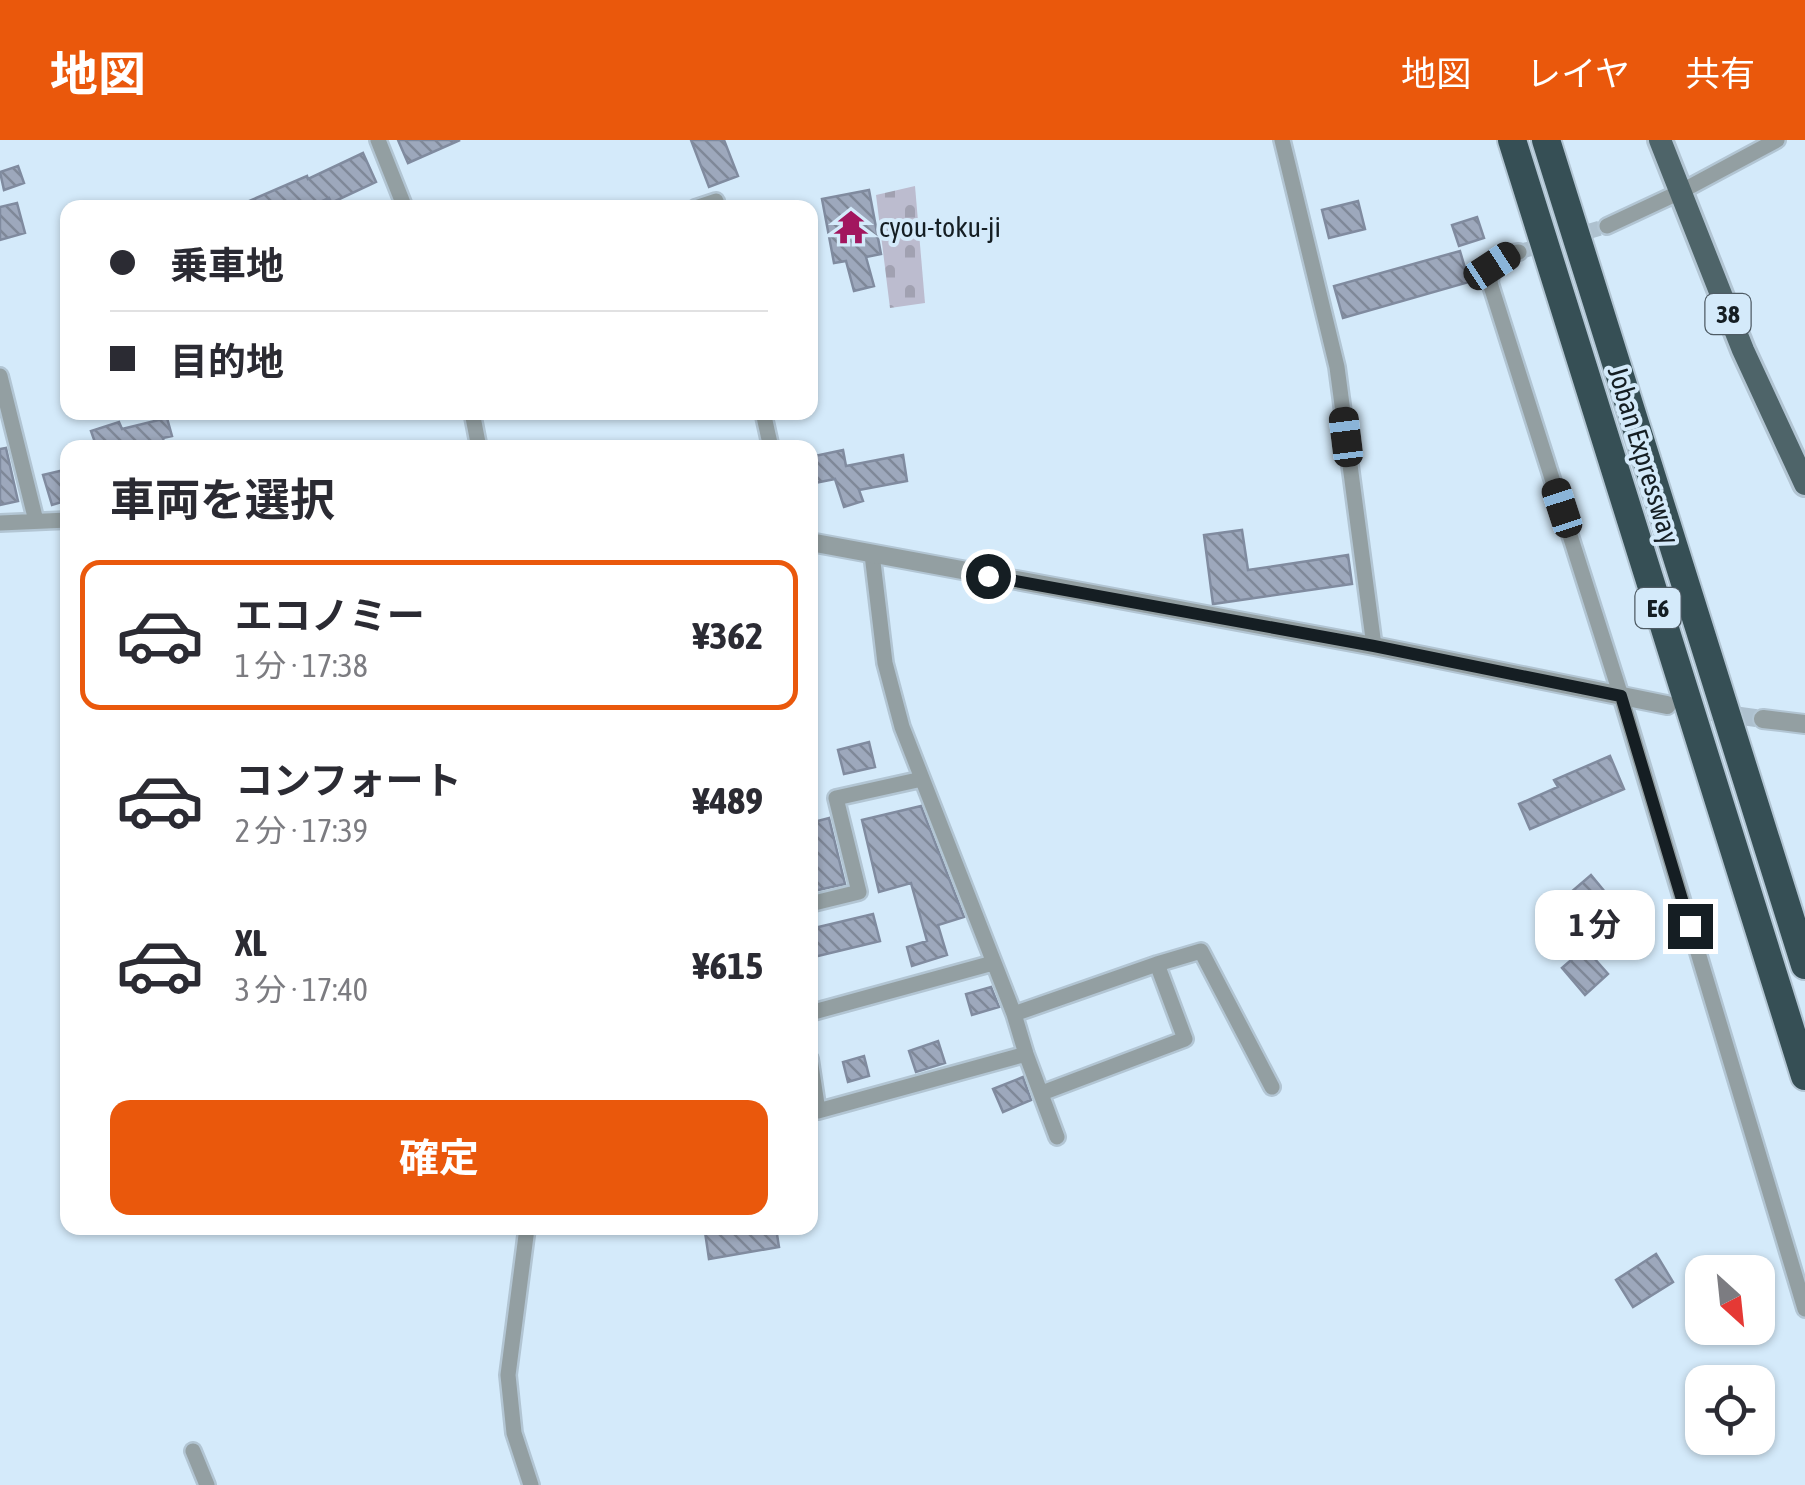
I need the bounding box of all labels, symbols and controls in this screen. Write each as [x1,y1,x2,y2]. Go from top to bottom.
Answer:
text: 地図 [50,46,146,101]
text: 地図 [1401,53,1471,93]
text: レイヤ [1526,53,1630,93]
text: 共有 [1685,53,1755,93]
temple icon: cyou-toku-ji [832,208,870,246]
place label: cyou-toku-ji [879,211,1001,243]
car [1459,237,1525,295]
text: 乗車地 [170,244,284,287]
road number: 38 [1706,294,1750,334]
text: 目的地 [170,340,284,383]
street label: Joban Expressway [1602,362,1686,548]
car [1327,405,1365,469]
text: 車両を選択 [110,474,335,526]
car [1538,475,1586,541]
route start [966,554,1011,599]
road number: E6 [1636,588,1680,628]
icon: car [115,590,205,680]
text: エコノミー [235,594,425,637]
text: ¥362 [693,614,763,657]
text: 1 分 · 17:38 [235,647,368,684]
icon: car [115,755,205,845]
text: コンフォート [235,759,462,802]
text: ¥489 [693,779,763,822]
text: 2 分 · 17:39 [235,812,368,849]
callout: 1 分 [1535,891,1655,961]
route end [1668,904,1713,949]
text: 1 分 [1569,906,1621,943]
icon: car [115,920,205,1010]
text: XL [235,921,267,964]
text: ¥615 [693,944,763,987]
text: 3 分 · 17:40 [235,971,368,1008]
button: 確定 [110,1100,768,1215]
north arrow [1685,1255,1775,1345]
map controls [1685,1255,1775,1455]
button: locate [1685,1365,1775,1455]

